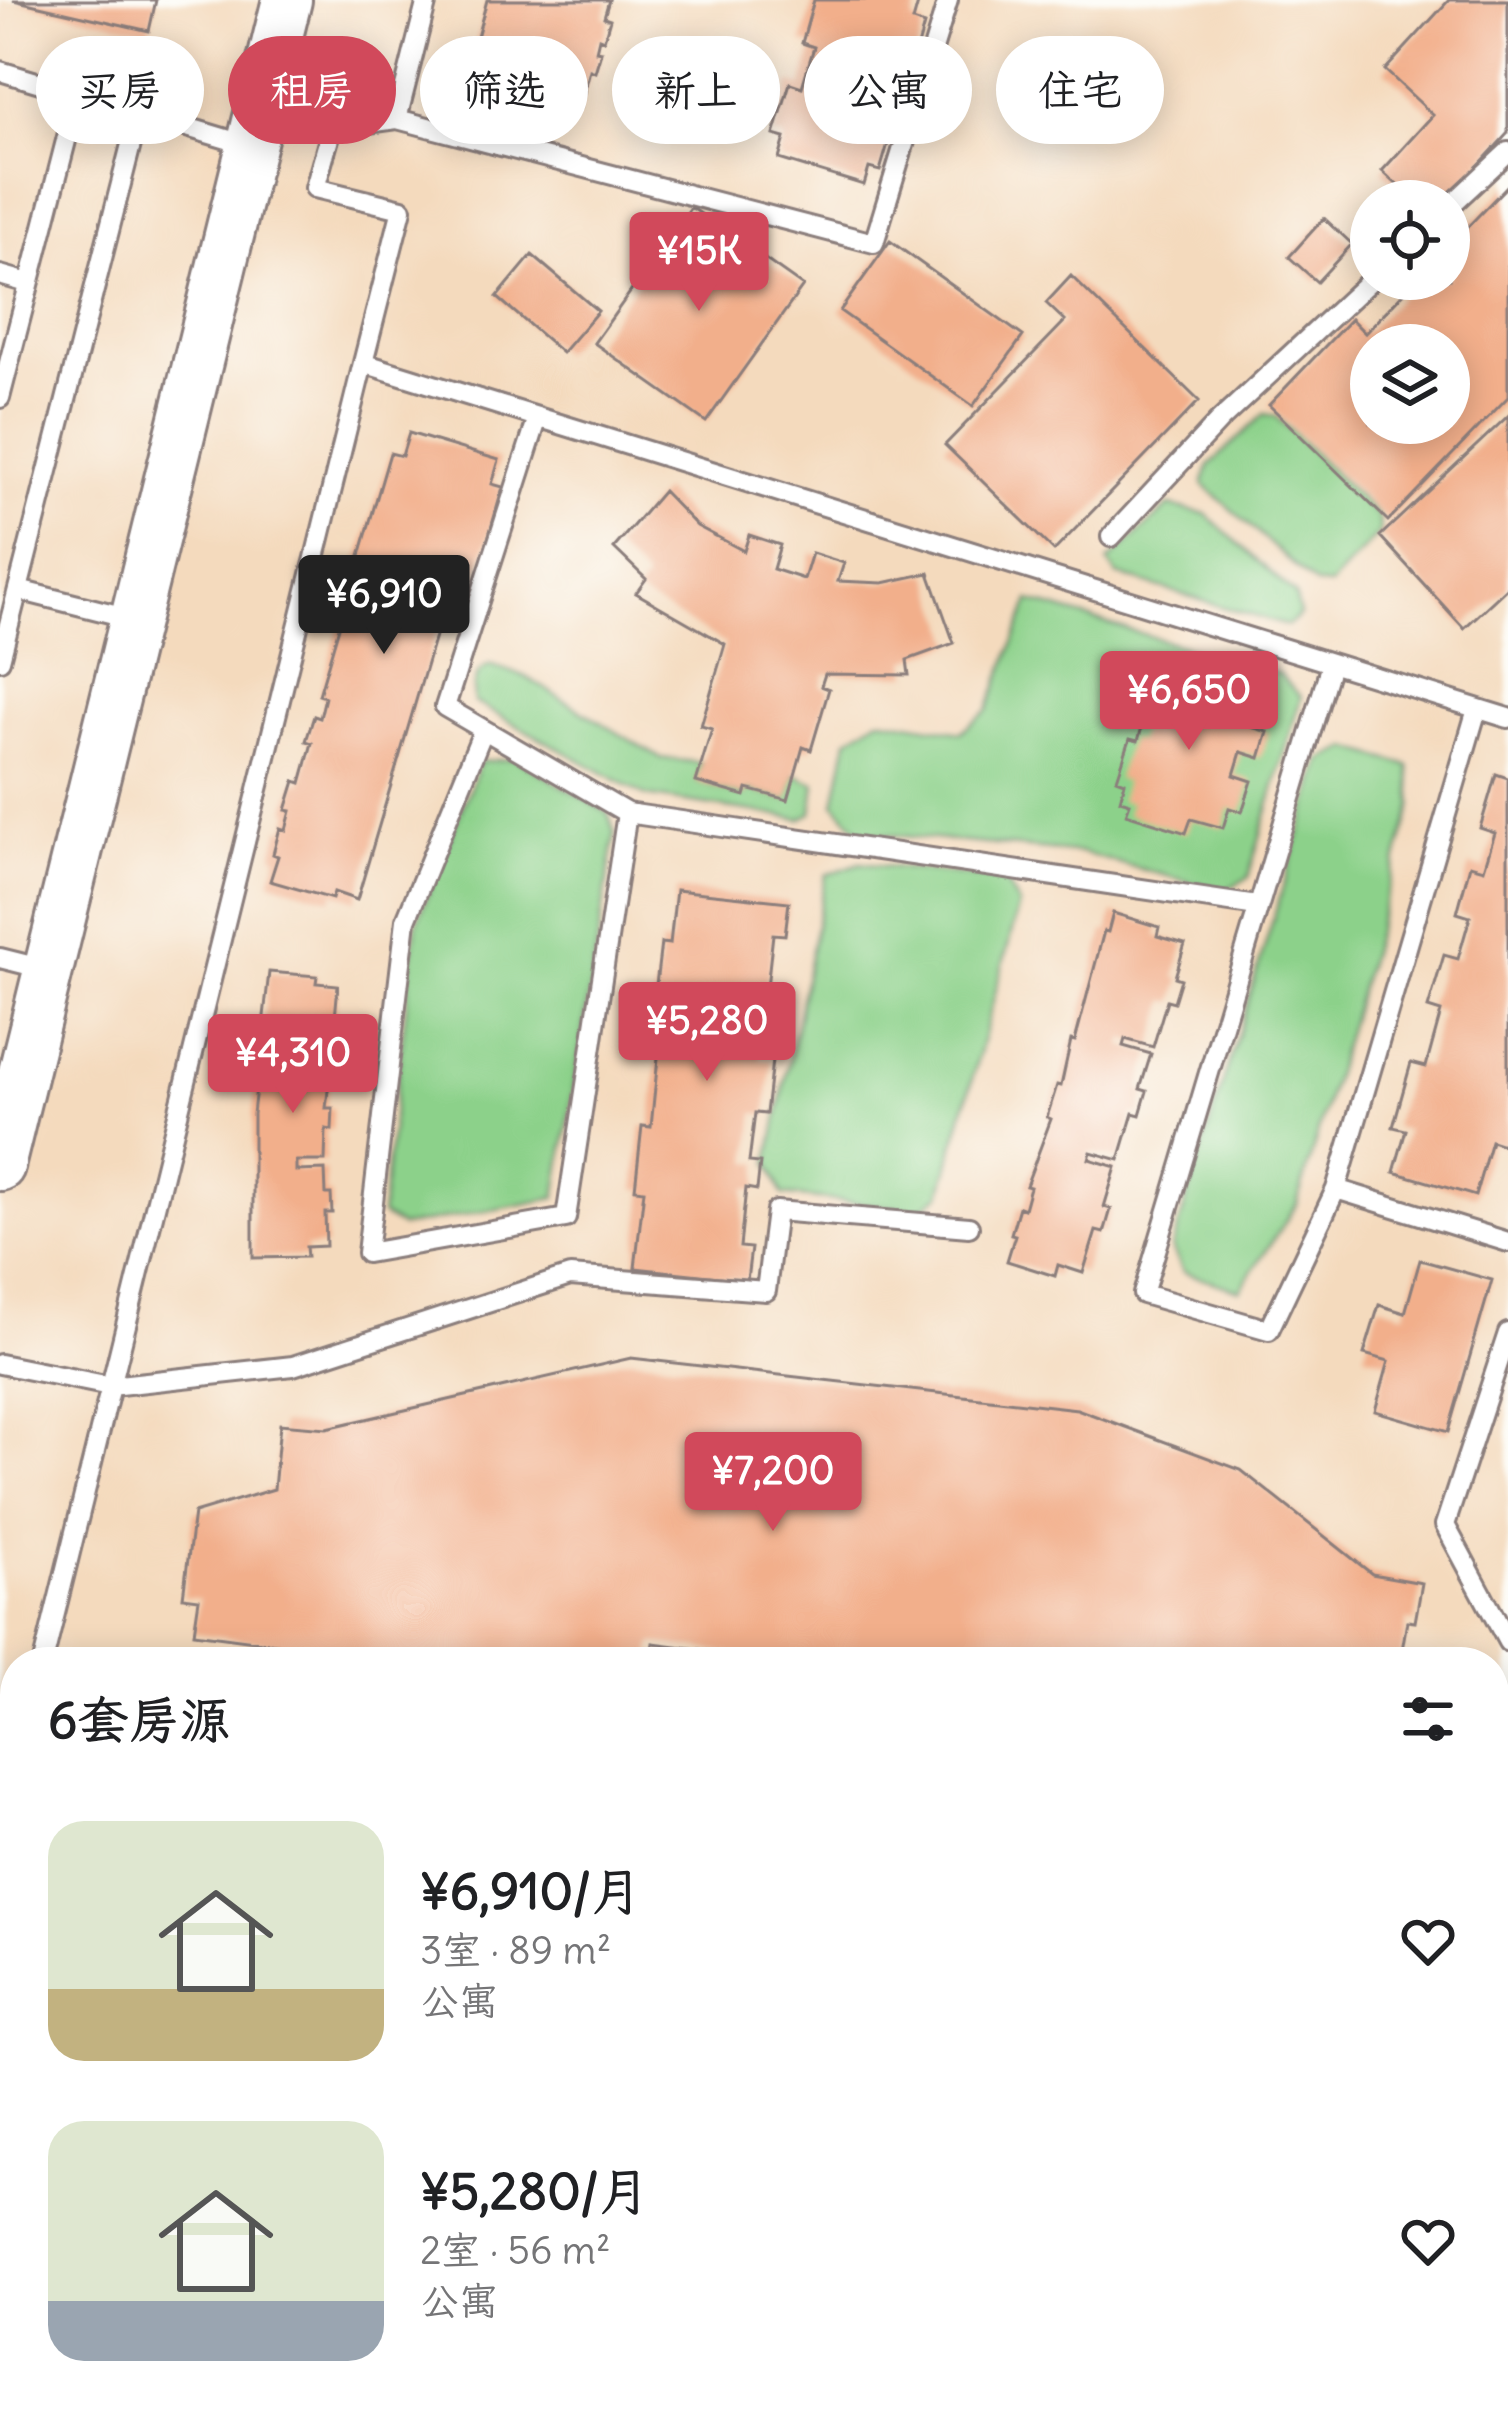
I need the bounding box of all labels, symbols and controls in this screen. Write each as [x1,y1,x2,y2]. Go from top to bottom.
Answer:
chip: 买房 [36,36,204,144]
chip: 租房 [228,36,396,144]
chip: 筛选 [420,36,588,144]
chip: 新上 [612,36,780,144]
chip: 公寓 [804,36,972,144]
chip: 住宅 [996,36,1164,144]
map controls [1350,180,1470,444]
button: locate [1350,180,1470,300]
pin: ¥15K [628,212,770,314]
text: ¥15K [657,226,741,275]
button: layers [1350,324,1470,444]
pin: ¥6,910 [286,555,482,657]
text: ¥6,910 [325,569,443,618]
pin: ¥6,650 [1091,651,1287,753]
text: ¥6,650 [1127,665,1251,714]
pin: ¥5,280 [609,982,805,1084]
text: ¥5,280 [646,996,768,1045]
pin: ¥4,310 [195,1014,391,1116]
text: ¥4,310 [235,1028,351,1077]
pin: ¥7,200 [675,1432,871,1534]
text: ¥7,200 [712,1446,834,1495]
icon: filters [1395,1686,1461,1752]
text: 6套房源 [48,1688,230,1752]
text: ¥6,910/月 [420,1859,642,1923]
icon: home [144,1869,288,2013]
icon: heart [1395,1908,1461,1974]
text: 3室 · 89 m² [420,1926,611,1975]
text: 公寓 [420,1977,498,2026]
text: ¥5,280/月 [420,2159,650,2223]
icon: home [144,2169,288,2313]
icon: heart [1395,2208,1461,2274]
text: 2室 · 56 m² [420,2226,611,2275]
text: 公寓 [420,2277,498,2326]

